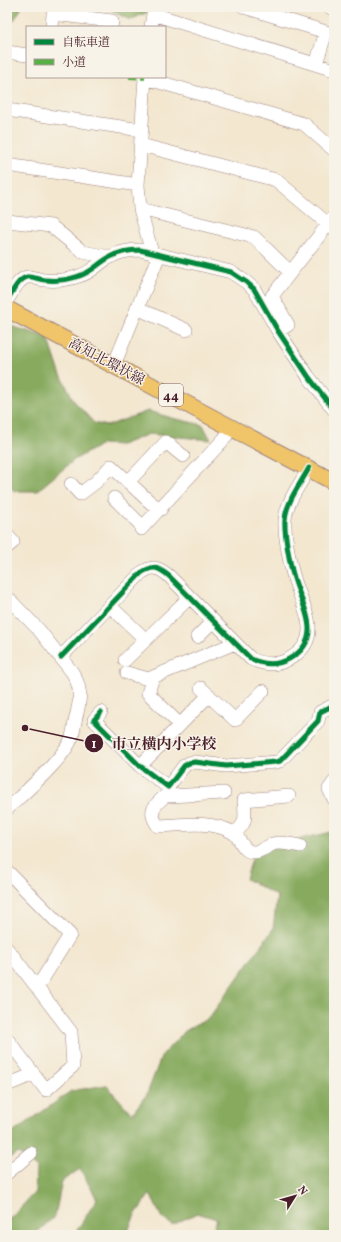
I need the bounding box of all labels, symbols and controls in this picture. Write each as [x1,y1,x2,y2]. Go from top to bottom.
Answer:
legend [26,26,166,78]
text: 自転車道 [62,35,110,51]
text: 小道 [62,55,86,71]
street label: 高知北環状線 [65,334,148,390]
road number: 44 [159,384,183,406]
callout: 市立横内小学校 [84,730,225,757]
text: 市立横内小学校 [111,735,217,756]
text: 1 [92,737,97,753]
north arrow [275,1176,315,1216]
text: N [293,1183,310,1199]

